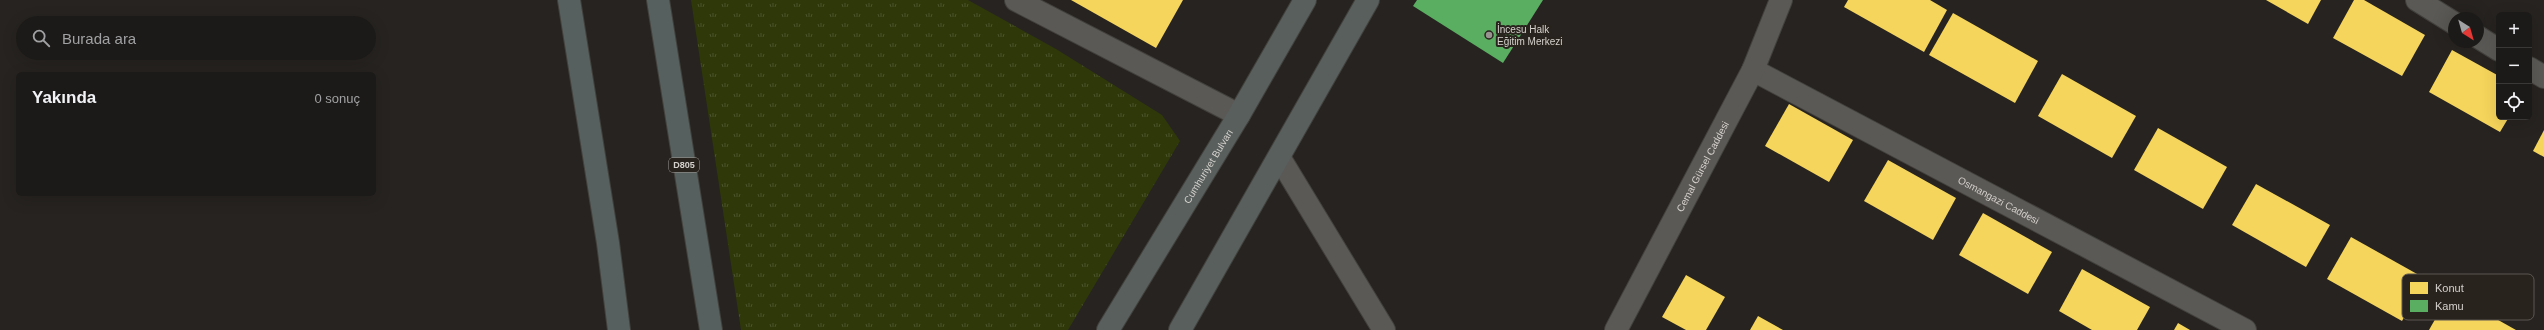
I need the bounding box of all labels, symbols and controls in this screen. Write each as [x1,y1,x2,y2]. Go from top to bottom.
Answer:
north arrow [2448,12,2484,48]
map controls [2496,12,2532,120]
button: + [2496,12,2532,48]
search box [16,16,376,60]
place label: İncesu Halk Eğitim Merkezi [1497,23,1563,47]
icon: search [30,27,52,49]
text: Burada ara [62,30,136,47]
marker: İncesu Halk Eğitim Merkezi [1484,30,1494,40]
button: − [2496,48,2532,84]
button: locate [2496,84,2532,120]
text: Yakında [32,88,96,107]
text: 0 sonuç [314,91,360,106]
street label: Cemal Gürsel Caddesi [1674,119,1731,213]
street label: Cumhuriyet Bulvarı [1181,127,1235,205]
road number: D805 [669,158,699,172]
street label: Osmangazi Caddesi [1956,174,2041,226]
legend [2402,274,2534,320]
text: Konut [2435,282,2464,294]
text: Kamu [2435,300,2464,312]

